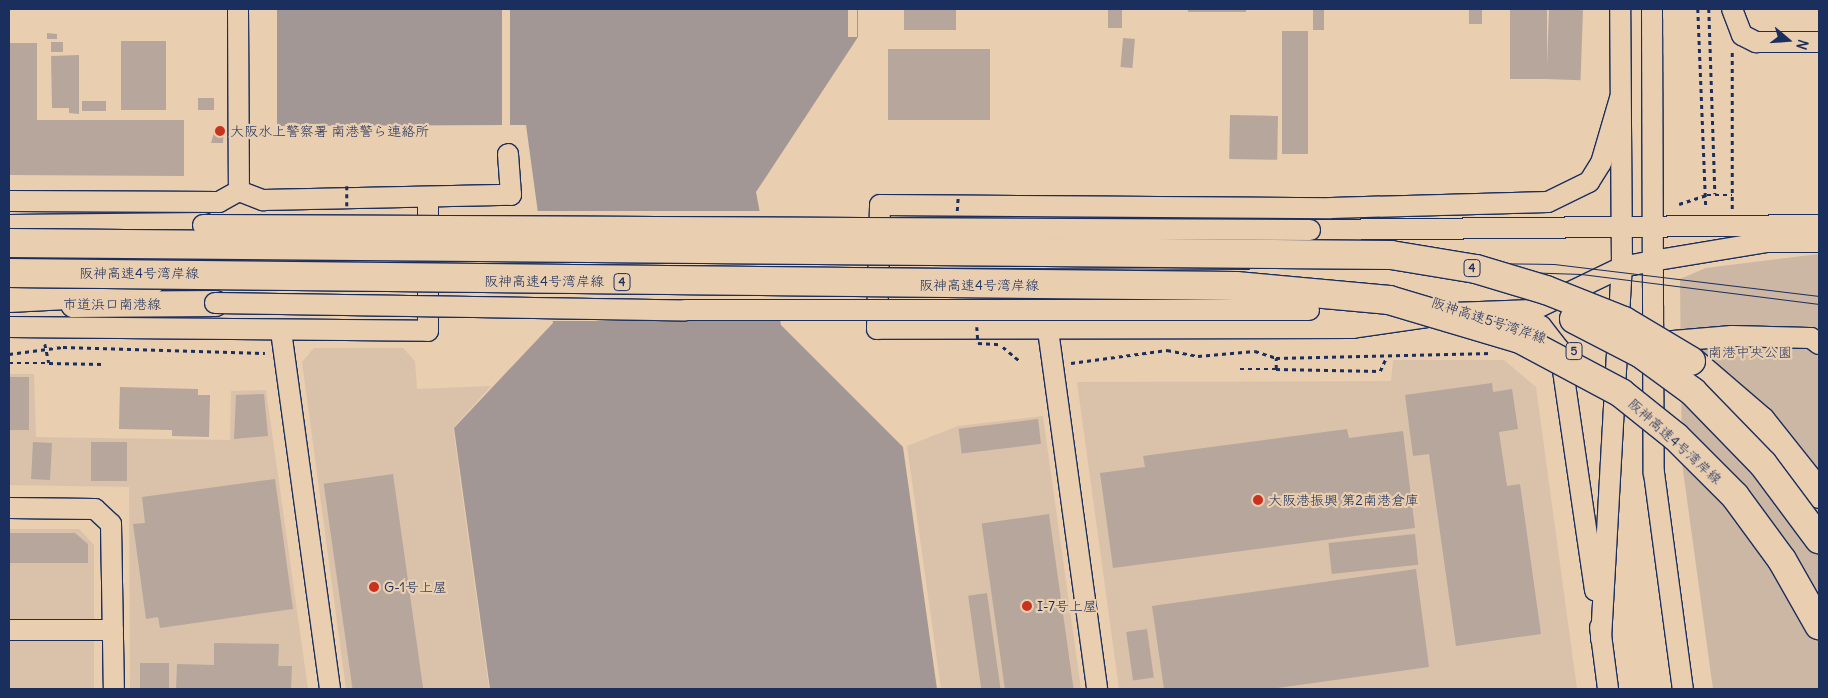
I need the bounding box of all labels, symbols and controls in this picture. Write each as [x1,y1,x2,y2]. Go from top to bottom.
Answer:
north arrow [1763,15,1813,65]
text: N [1792,37,1812,52]
place label: 大阪水上警察署 南港警ら連絡所 [230,123,429,139]
marker: 大阪水上警察署 南港警ら連絡所 [214,125,226,137]
road number: 4 [1463,258,1481,278]
street label: 阪神高速4号湾岸線 [79,265,199,281]
road number: 4 [613,272,631,292]
street label: 阪神高速4号湾岸線 [484,273,604,289]
street label: 阪神高速4号湾岸線 [919,277,1039,293]
street label: 阪神高速5号湾岸線 [1429,293,1549,347]
street label: 市道浜口南港線 [63,296,161,312]
road number: 5 [1565,342,1583,361]
park label: 南港中央公園 [1708,344,1792,360]
street label: 阪神高速4号湾岸線 [1625,395,1725,487]
place label: 大阪港振興 第2南港倉庫 [1268,492,1419,508]
marker: 大阪港振興 第2南港倉庫 [1252,494,1264,506]
place label: G-1号上屋 [384,579,447,595]
marker: G-1号上屋 [368,581,380,593]
place label: I-7号上屋 [1037,598,1097,614]
marker: I-7号上屋 [1021,600,1033,612]

